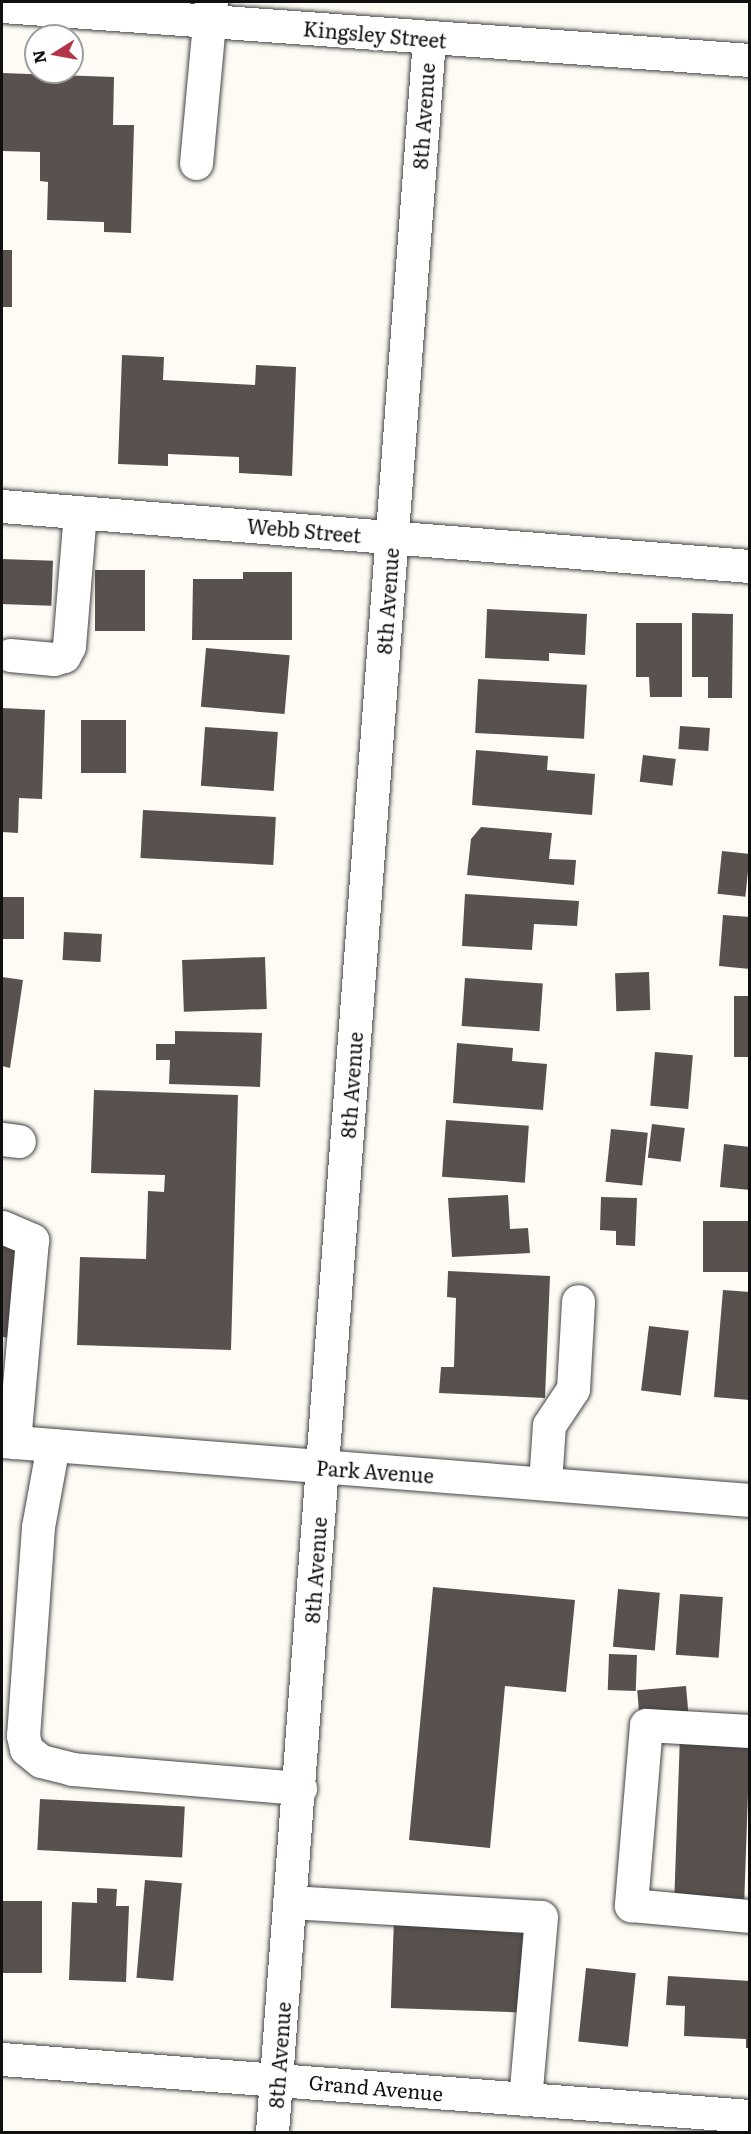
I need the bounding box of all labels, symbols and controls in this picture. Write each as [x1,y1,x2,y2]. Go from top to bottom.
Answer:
street label: Kingsley Street [302,16,448,52]
north arrow [24,24,84,84]
text: N [25,48,51,66]
street label: 8th Avenue [407,62,439,170]
street label: Webb Street [246,513,362,547]
street label: 8th Avenue [371,547,403,655]
street label: 8th Avenue [335,1031,367,1139]
street label: Park Avenue [315,1455,435,1487]
street label: 8th Avenue [299,1516,331,1624]
street label: 8th Avenue [263,2001,295,2109]
street label: Grand Avenue [308,2069,444,2105]

